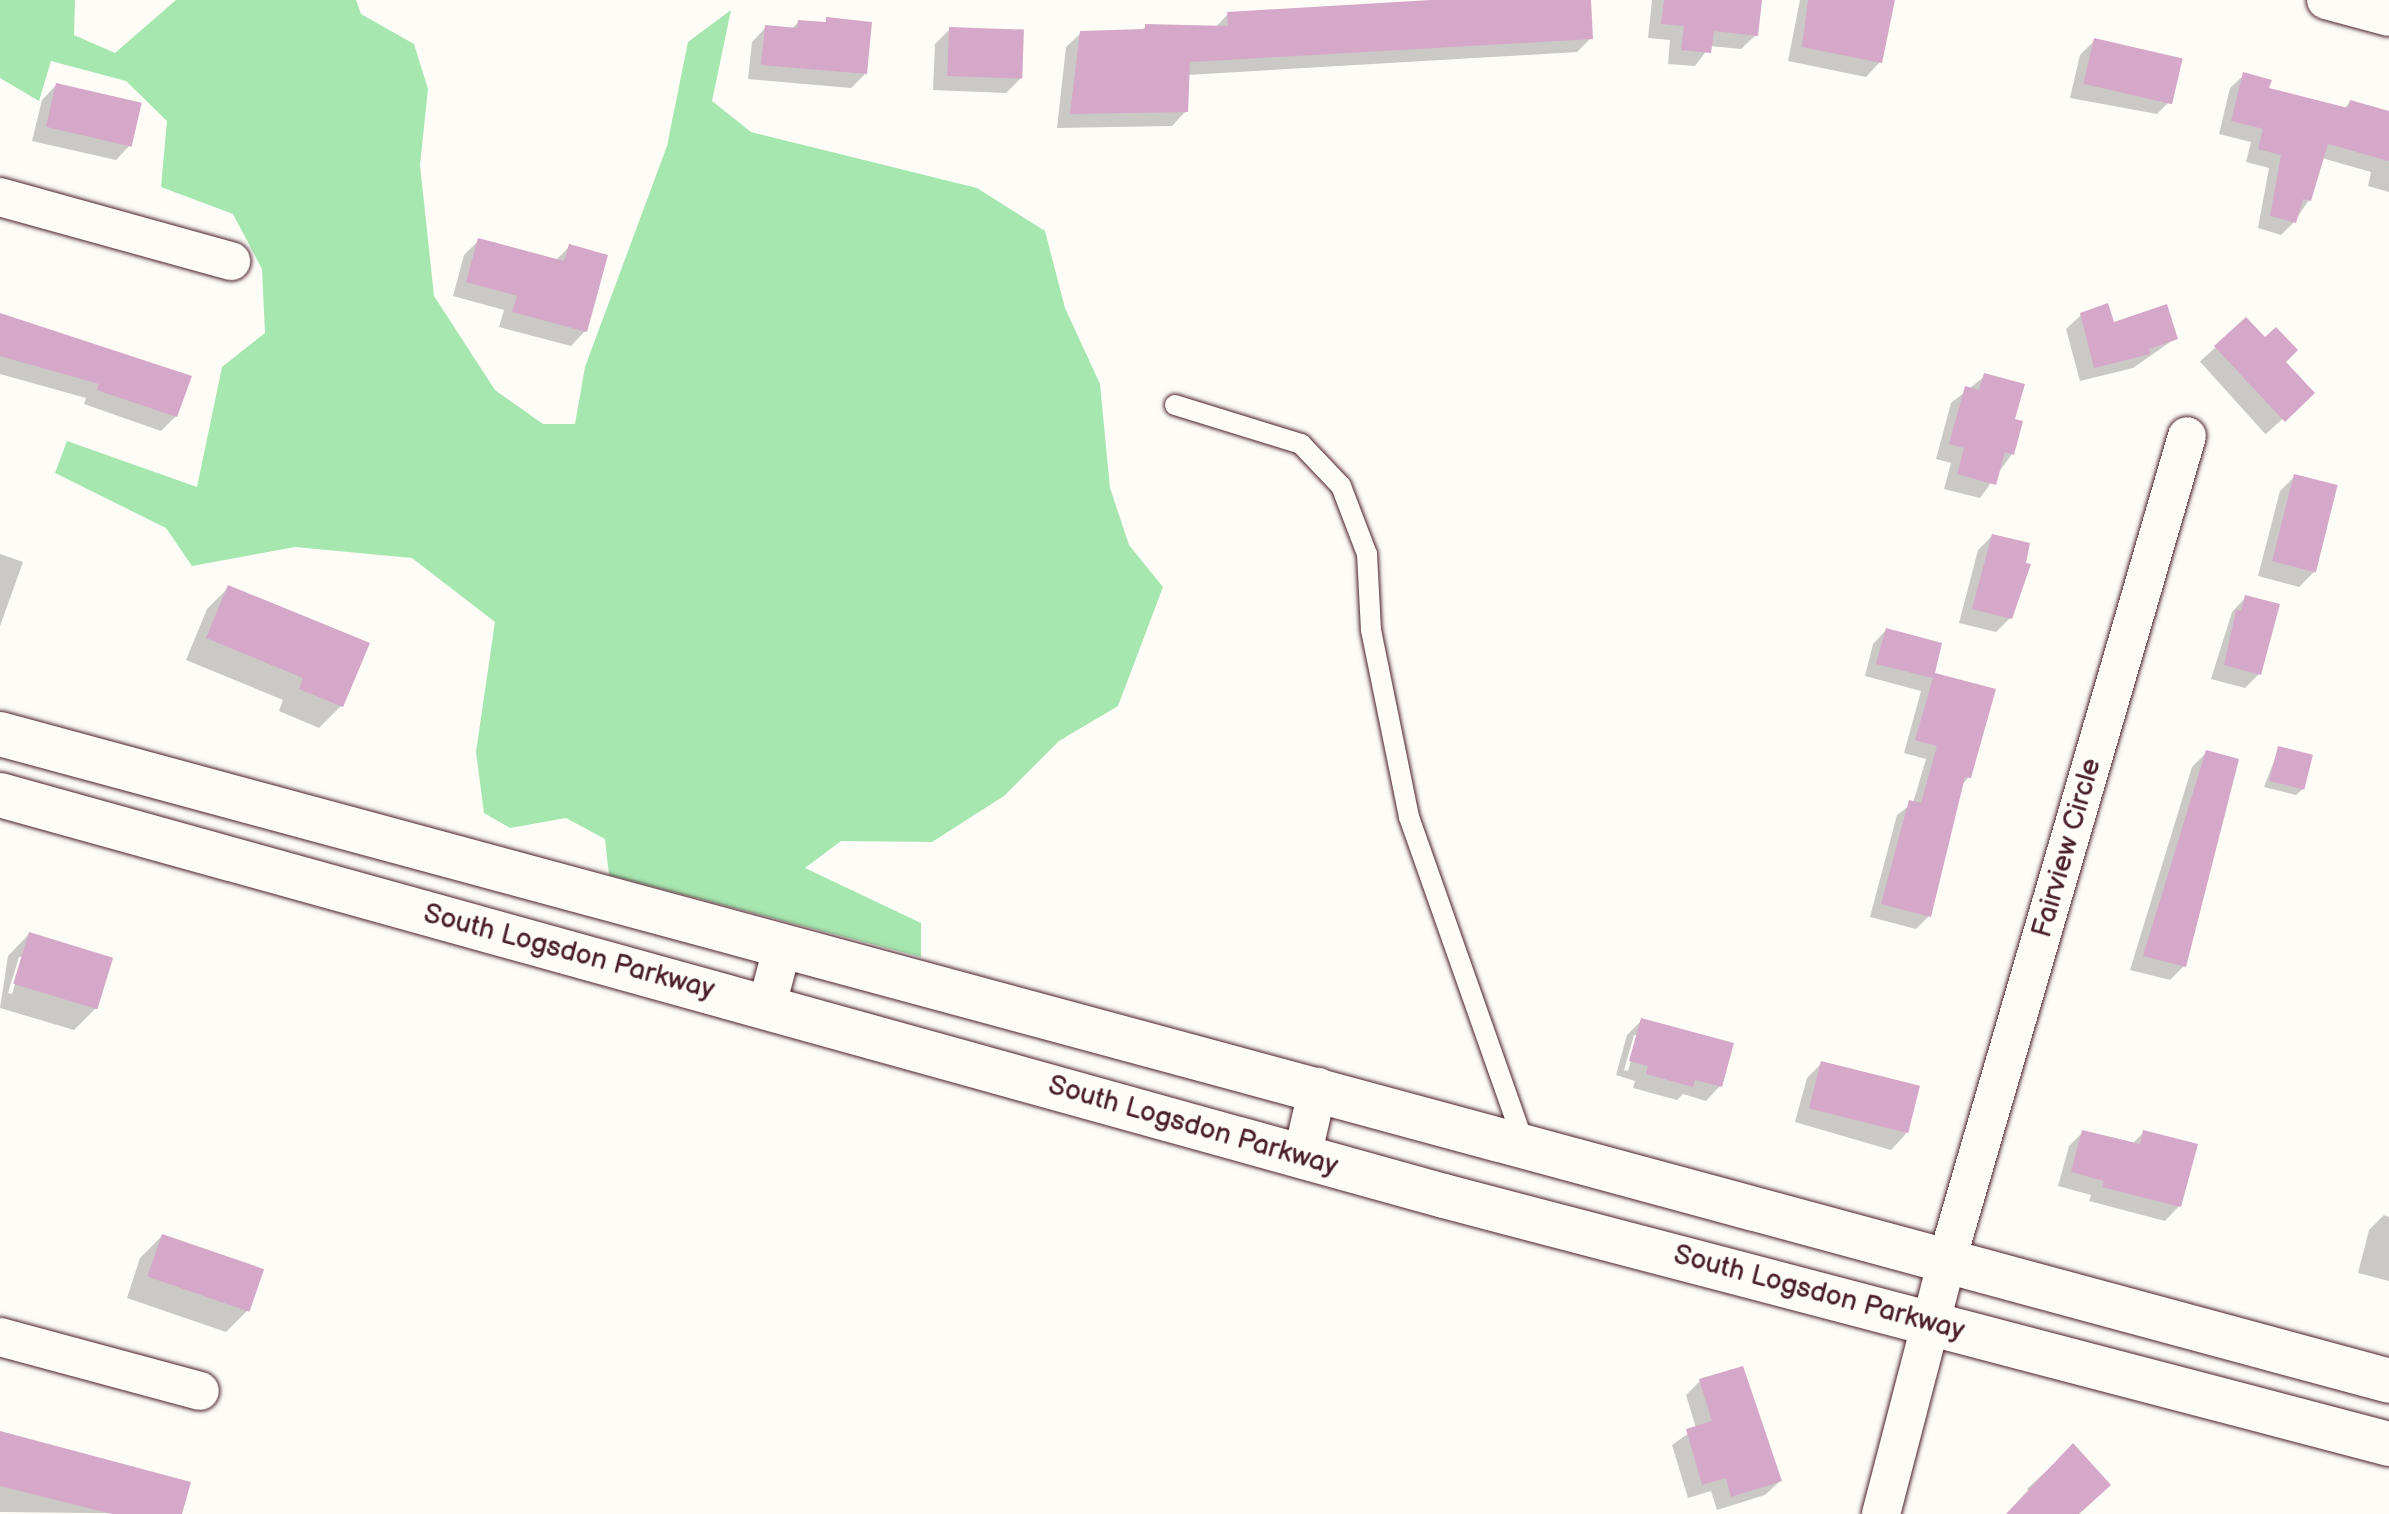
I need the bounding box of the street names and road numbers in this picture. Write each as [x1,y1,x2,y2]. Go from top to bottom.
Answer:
street label: Fairview Circle [2025,755,2109,941]
street label: South Logsdon Parkway [420,897,718,1007]
street label: South Logsdon Parkway [1044,1069,1342,1183]
street label: South Logsdon Parkway [1670,1238,1968,1348]

